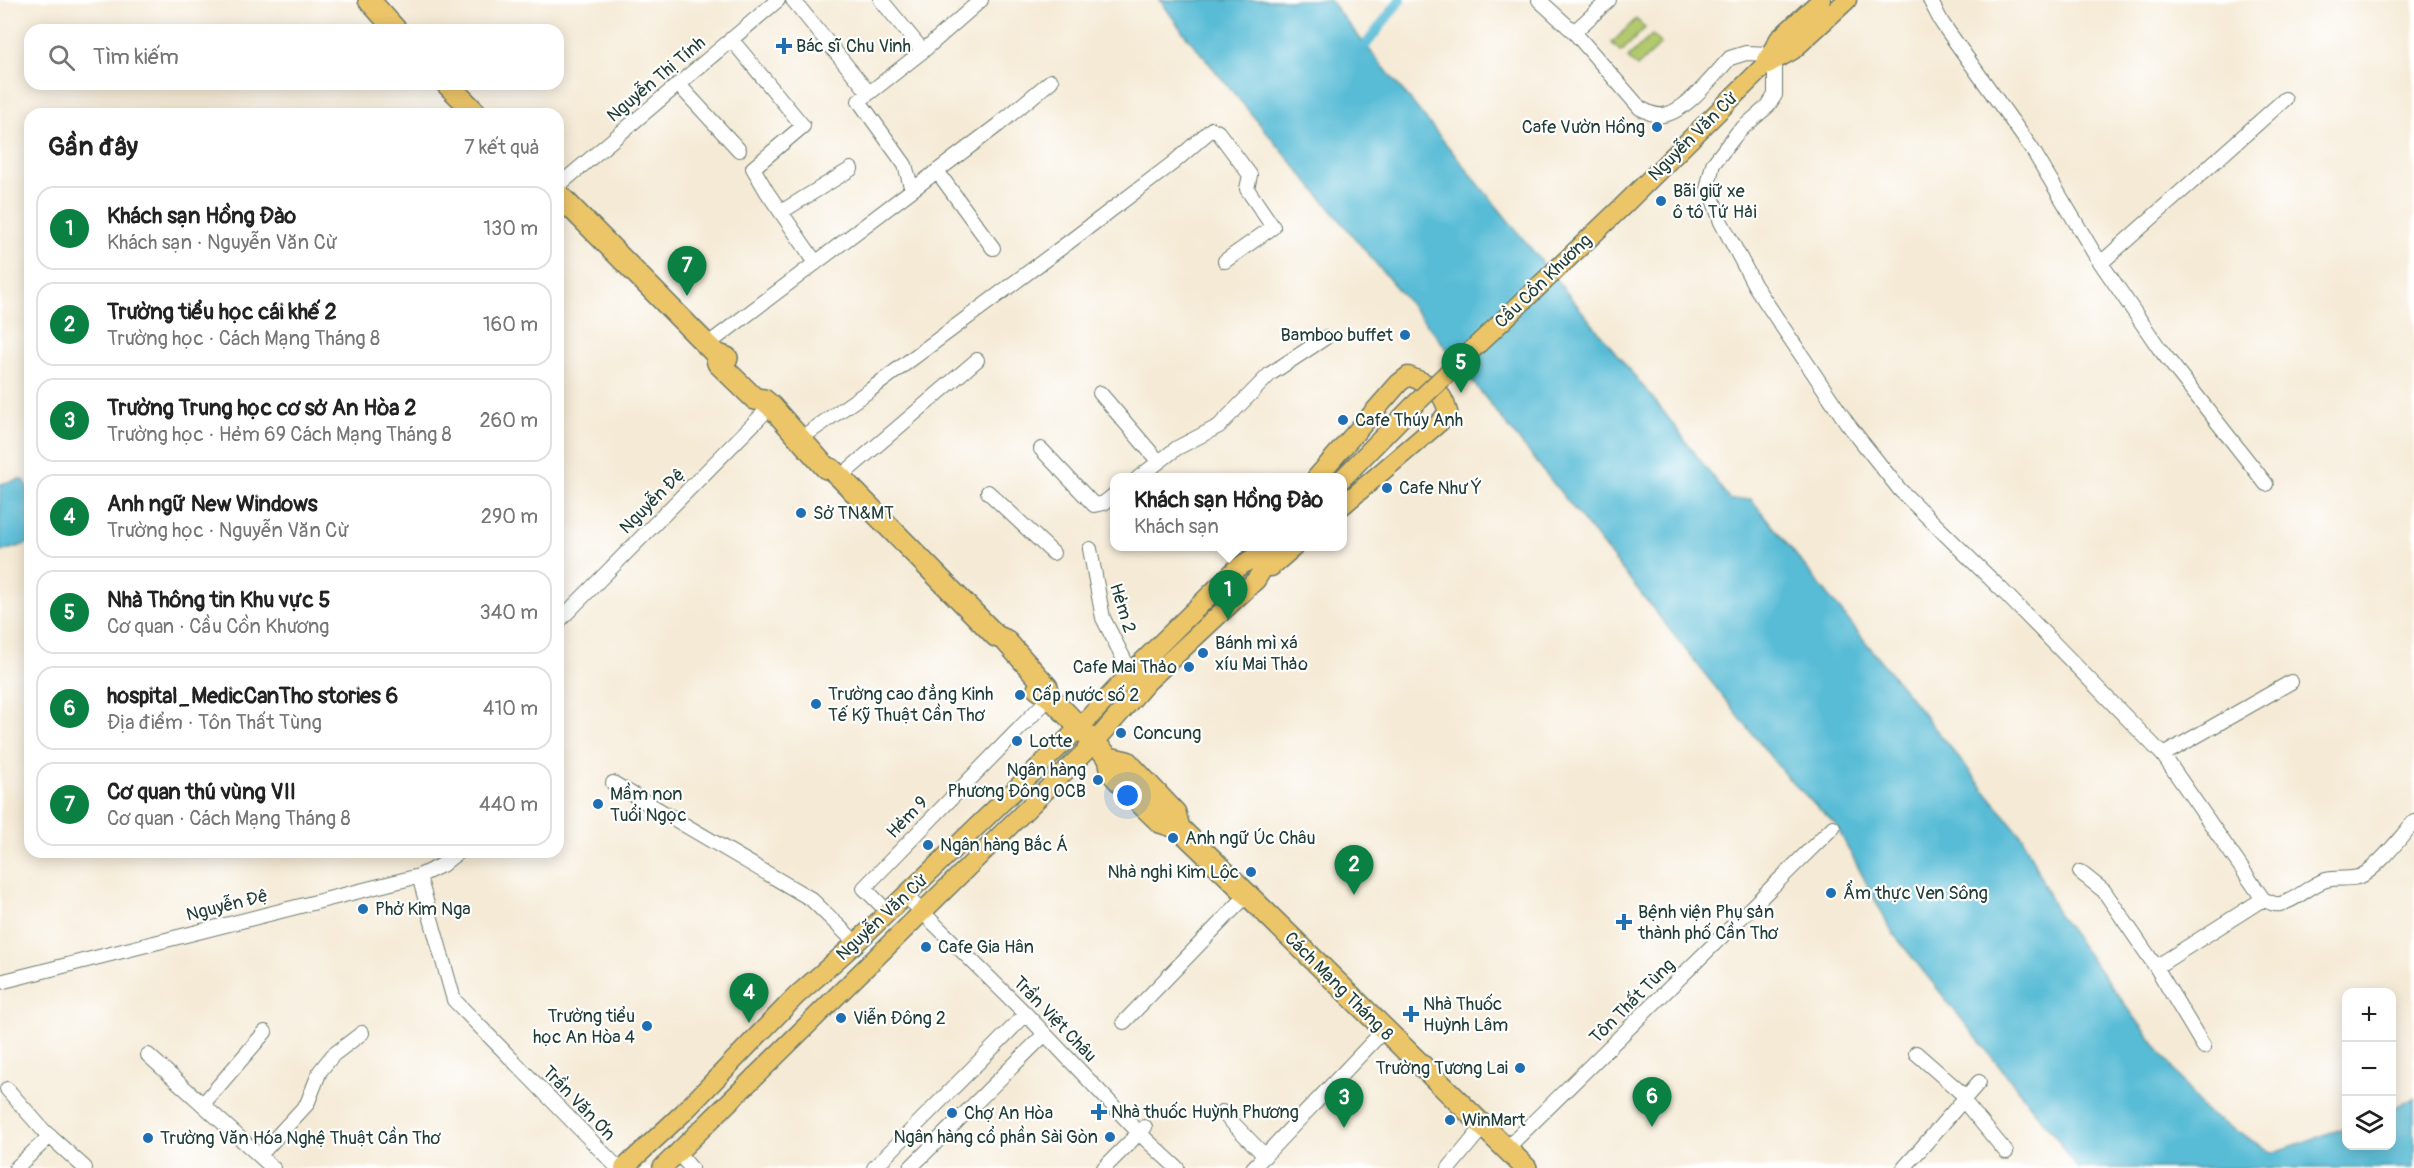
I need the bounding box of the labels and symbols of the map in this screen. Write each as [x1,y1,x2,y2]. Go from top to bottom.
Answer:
street label: Nguyễn Thị Tính [602,31,710,127]
place label: Bác sĩ Chu Vinh [796,35,911,58]
marker: Bác sĩ Chu Vinh [777,39,791,53]
street label: Nguyễn Văn Cừ [1644,87,1743,186]
place label: Cafe Vườn Hồng [1522,116,1645,139]
marker: Cafe Vườn Hồng [1650,120,1664,134]
place label: Bãi giữ xe ô tô Tứ Hải [1673,180,1757,224]
marker: Bãi giữ xe ô tô Tứ Hải [1654,194,1668,208]
street label: Cầu Cồn Khương [1489,229,1597,333]
pin: 7 [668,246,706,296]
place label: Bamboo buffet [1281,324,1394,347]
marker: Bamboo buffet [1398,328,1412,342]
pin: 5 [1442,344,1480,393]
place label: Cafe Thúy Anh [1355,409,1463,432]
marker: Cafe Thúy Anh [1336,413,1350,427]
street label: Nguyễn Đệ [615,464,690,539]
place label: Cafe Như Ý [1399,477,1482,500]
marker: Cafe Như Ý [1380,481,1394,495]
place label: Sở TN&MT [813,502,894,525]
marker: Sở TN&MT [794,506,808,520]
pin: 1 [1208,570,1248,620]
street label: Hẻm 2 [1104,580,1141,636]
place label: Bánh mì xá xíu Mai Thảo [1215,632,1308,676]
marker: Bánh mì xá xíu Mai Thảo [1196,646,1210,660]
place label: Cafe Mai Thảo [1073,656,1177,679]
marker: Cafe Mai Thảo [1182,660,1196,674]
place label: Trường cao đẳng Kinh Tế Kỹ Thuật Cần Thơ [828,683,993,727]
place label: Cấp nước số 2 [1032,684,1139,707]
marker: Cấp nước số 2 [1013,688,1027,702]
marker: Trường cao đẳng Kinh Tế Kỹ Thuật Cần Thơ [809,697,823,711]
place label: Concung [1133,722,1201,745]
marker: Concung [1114,726,1128,740]
place label: Lotte [1029,730,1072,753]
marker: Lotte [1010,734,1024,748]
place label: Ngân hàng Phương Đông OCB [948,759,1086,803]
marker: Ngân hàng Phương Đông OCB [1091,773,1105,787]
your location [1113,781,1142,810]
place label: Mầm non Tuổi Ngọc [610,782,687,827]
street label: Hẻm 9 [882,791,933,843]
marker: Mầm non Tuổi Ngọc [591,797,605,811]
place label: Anh ngữ Úc Châu [1185,827,1316,850]
marker: Anh ngữ Úc Châu [1166,831,1180,845]
place label: Ngân hàng Bắc Á [940,834,1068,857]
marker: Ngân hàng Bắc Á [921,838,935,852]
pin: 2 [1334,846,1374,895]
place label: Nhà nghỉ Kim Lộc [1107,861,1239,884]
marker: Nhà nghỉ Kim Lộc [1244,865,1258,879]
street label: Nguyễn Văn Cừ [831,869,933,966]
place label: Ẩm thực Ven Sông [1843,880,1988,905]
street label: Nguyễn Đệ [184,884,270,927]
marker: Ẩm thực Ven Sông [1824,886,1838,900]
place label: Phở Kim Nga [375,898,471,921]
place label: Bệnh viện Phụ sản thành phố Cần Thơ [1637,901,1779,945]
marker: Phở Kim Nga [356,902,370,916]
marker: Bệnh viện Phụ sản thành phố Cần Thơ [1615,913,1633,931]
street label: Cách Mạng Tháng 8 [1279,927,1398,1046]
place label: Cafe Gia Hân [938,936,1034,959]
marker: Cafe Gia Hân [919,940,933,954]
street label: Tôn Thất Tùng [1585,954,1680,1049]
street label: Trần Việt Châu [1008,971,1102,1067]
pin: 4 [730,974,768,1023]
place label: Nhà Thuốc Huỳnh Lâm [1423,993,1508,1037]
place label: Trường tiểu học An Hòa 4 [533,1005,636,1049]
place label: Viễn Đông 2 [853,1007,946,1030]
marker: Nhà Thuốc Huỳnh Lâm [1404,1007,1418,1021]
marker: Viễn Đông 2 [834,1011,848,1025]
marker: Trường tiểu học An Hòa 4 [640,1019,654,1033]
place label: Trường Tương Lai [1375,1057,1508,1080]
street label: Trần Văn Ơn [537,1060,621,1146]
marker: Trường Tương Lai [1513,1061,1527,1075]
pin: 3 [1324,1078,1364,1128]
pin: 6 [1632,1078,1672,1127]
place label: Nhà thuốc Huỳnh Phương [1111,1101,1299,1124]
place label: Chợ An Hòa [964,1102,1053,1125]
marker: Nhà thuốc Huỳnh Phương [1092,1105,1106,1119]
marker: Chợ An Hòa [945,1106,959,1120]
place label: WinMart [1462,1109,1526,1132]
marker: WinMart [1443,1113,1457,1127]
place label: Ngân hàng cổ phần Sài Gòn [893,1125,1098,1149]
place label: Trường Văn Hóa Nghệ Thuật Cần Thơ [160,1126,441,1150]
marker: Ngân hàng cổ phần Sài Gòn [1103,1130,1117,1144]
marker: Trường Văn Hóa Nghệ Thuật Cần Thơ [141,1131,155,1145]

